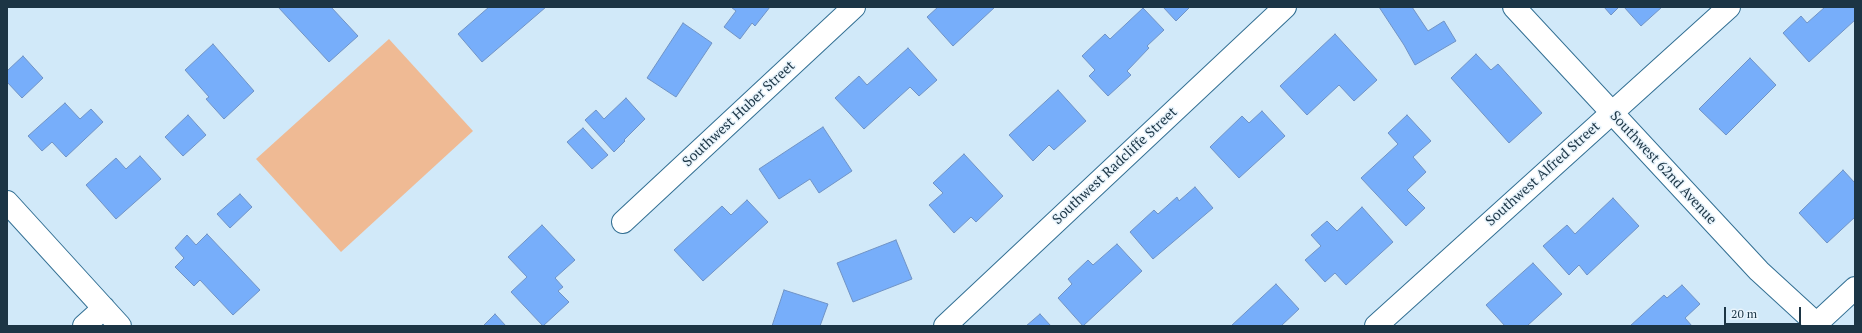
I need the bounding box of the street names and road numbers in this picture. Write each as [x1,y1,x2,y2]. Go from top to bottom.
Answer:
street label: Southwest Huber Street [679,58,799,170]
street label: Southwest Radcliffe Street [1049,104,1181,228]
street label: Southwest 62nd Avenue [1606,108,1720,228]
street label: Southwest Alfred Street [1482,118,1604,230]

